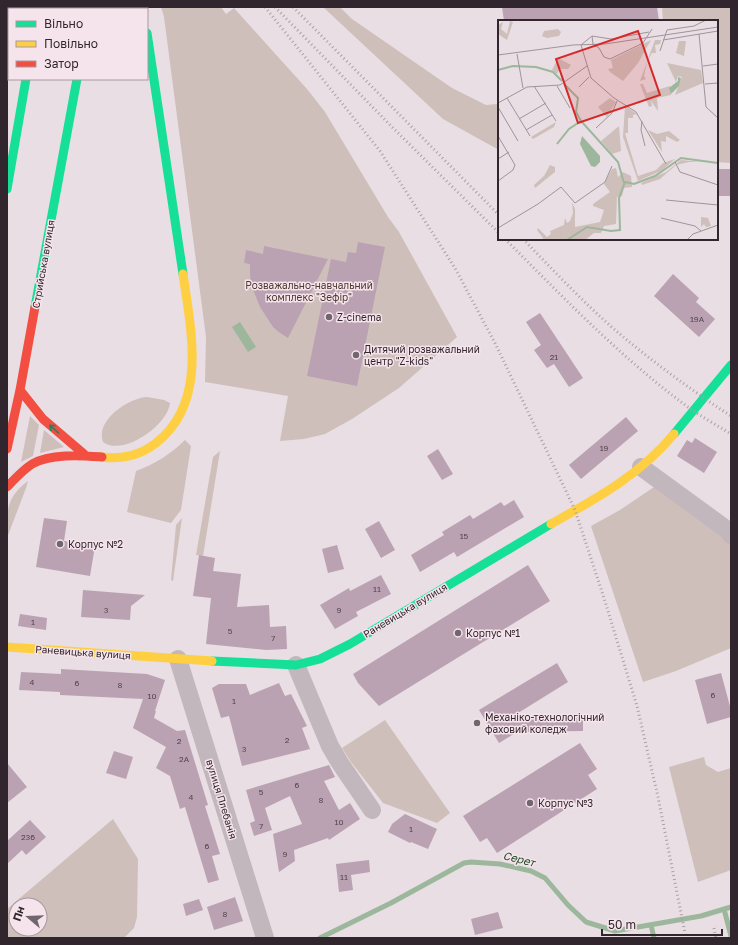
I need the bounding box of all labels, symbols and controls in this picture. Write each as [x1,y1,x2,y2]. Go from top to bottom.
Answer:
legend [8,8,148,80]
text: Вільно [44,16,83,31]
inset map [498,20,718,240]
text: Повільно [44,36,98,51]
text: Затор [44,56,79,71]
street label: Стрийська вулиця [29,219,57,309]
park label: Розважально-навчальний комплекс "Зефір" [245,279,373,303]
place label: Z-cinema [337,311,381,323]
marker: Z-cinema [324,312,334,322]
house number: 19А [690,314,705,324]
place label: Дитячий розважальний центр "Z-kids" [364,343,480,367]
marker: Дитячий розважальний центр "Z-kids" [351,350,361,360]
house number: 21 [550,352,558,362]
one-way arrow [49,424,59,434]
house number: 19 [600,443,609,453]
house number: 15 [460,531,469,541]
place label: Корпус №2 [68,538,123,550]
marker: Корпус №2 [55,539,65,549]
street label: Раневицька вулиця [361,580,449,640]
house number: 11 [373,584,381,594]
house number: 3 [104,605,109,615]
house number: 9 [337,605,342,615]
house number: 1 [31,617,35,627]
house number: 5 [228,626,233,636]
place label: Корпус №1 [466,627,520,639]
marker: Корпус №1 [453,628,463,638]
house number: 7 [271,633,275,643]
street label: Раневицька вулиця [35,643,131,661]
house number: 4 [30,677,35,687]
house number: 6 [75,678,80,688]
house number: 8 [118,680,123,690]
house number: 6 [711,690,716,700]
house number: 10 [148,691,156,701]
house number: 1 [232,696,236,706]
place label: Механіко-технологічний фаховий коледж [485,711,604,735]
marker: Механіко-технологічний фаховий коледж [472,718,482,728]
house number: 2 [285,735,290,745]
house number: 2 [177,736,182,746]
house number: 3 [242,744,247,754]
house number: 2А [179,754,190,764]
street label: вулиця Плебанія [204,758,240,840]
house number: 6 [295,780,300,790]
house number: 5 [259,787,264,797]
house number: 4 [189,792,194,802]
house number: 8 [319,795,324,805]
place label: Корпус №3 [538,797,593,809]
marker: Корпус №3 [525,798,535,808]
house number: 10 [335,817,343,827]
house number: 7 [259,821,263,831]
house number: 1 [409,824,413,834]
house number: 236 [21,832,35,842]
house number: 6 [205,841,210,851]
water label: Серет [502,848,538,870]
house number: 9 [283,849,288,859]
house number: 11 [340,872,348,882]
north arrow [8,897,48,937]
text: Пн [9,904,27,923]
house number: 8 [223,909,228,919]
scale bar [602,911,722,937]
text: 50 m [608,917,636,932]

